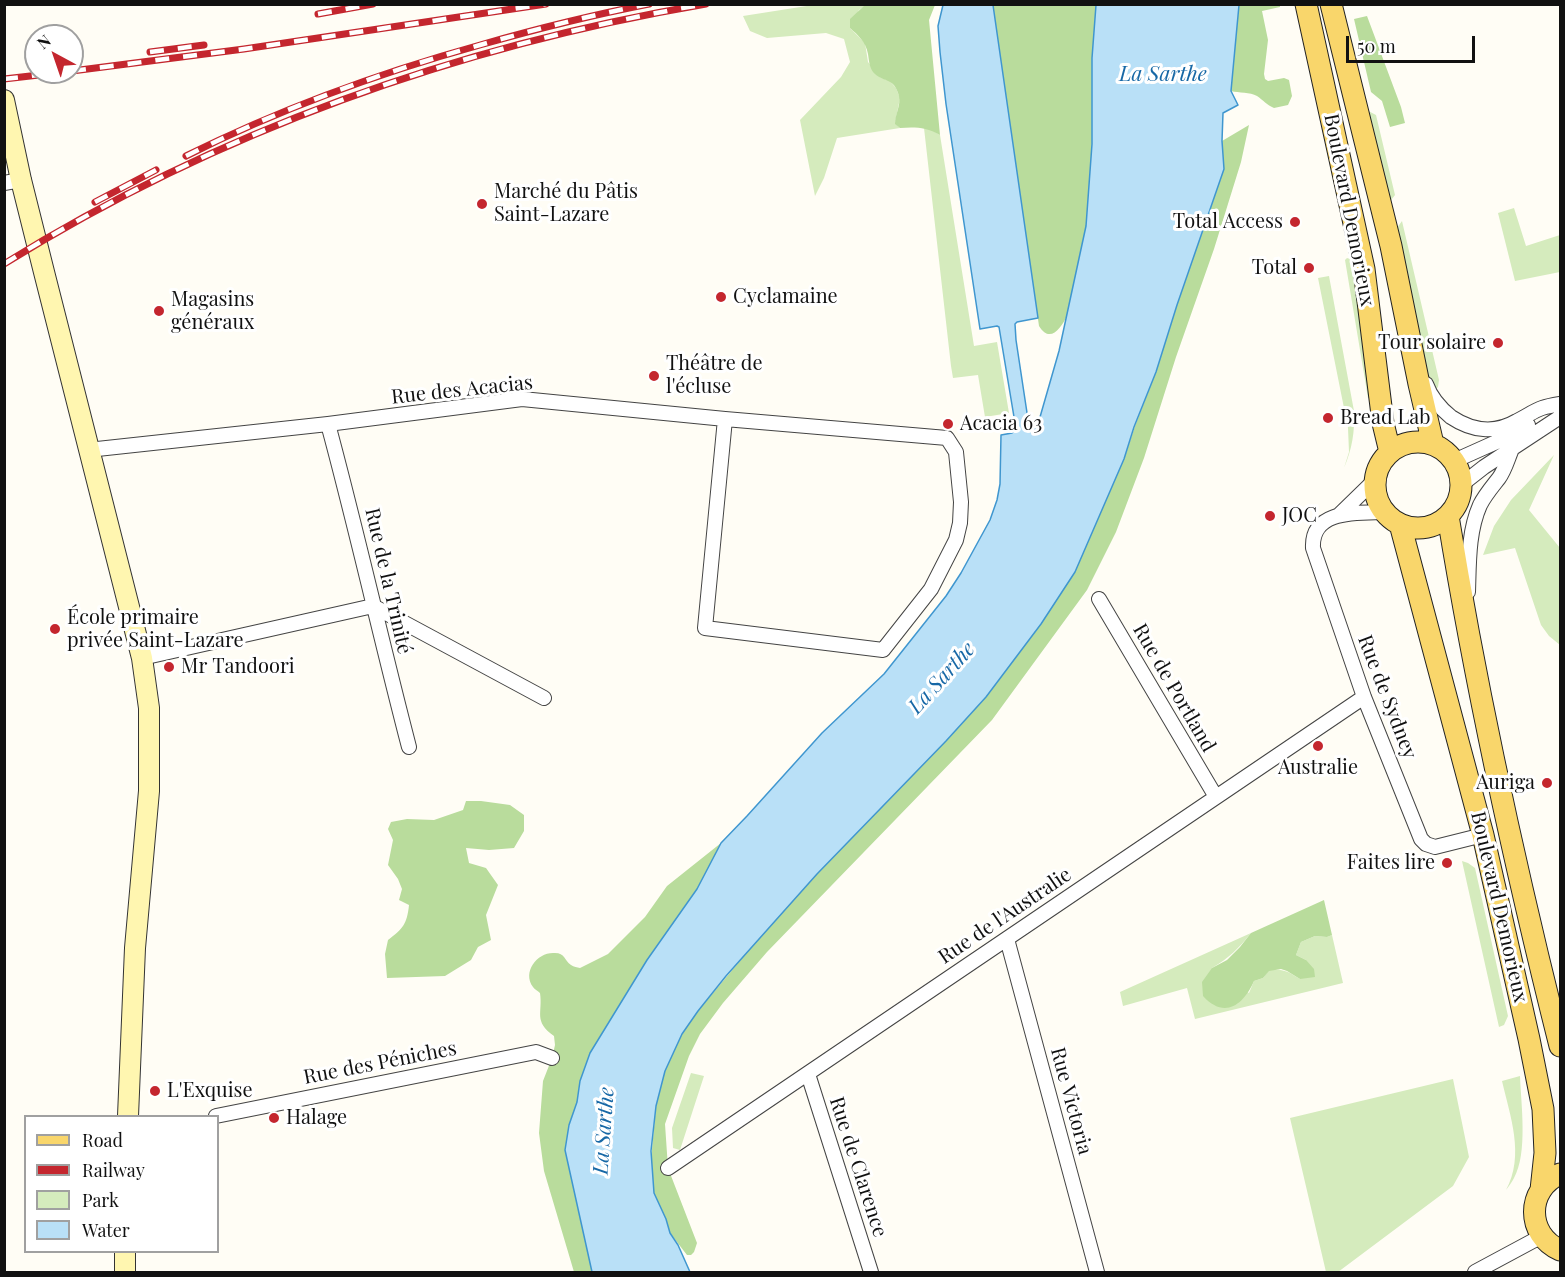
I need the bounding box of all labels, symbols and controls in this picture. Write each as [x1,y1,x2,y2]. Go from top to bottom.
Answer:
north arrow [24,24,84,84]
scale bar [1349,24,1478,62]
text: N [32,30,55,53]
text: 50 m [1357,34,1396,58]
water label: La Sarthe [1119,61,1207,87]
street label: Boulevard Demorieux [1319,112,1379,308]
place label: Marché du Pâtis Saint-Lazare [494,180,638,227]
marker: Marché du Pâtis Saint-Lazare [475,197,489,211]
place label: Total Access [1173,210,1283,234]
marker: Total Access [1288,215,1302,229]
place label: Total [1252,256,1297,280]
marker: Total [1302,261,1316,275]
place label: Cyclamaine [733,285,838,309]
place label: Magasins généraux [171,288,254,335]
marker: Cyclamaine [714,290,728,304]
marker: Magasins généraux [152,304,166,318]
place label: Tour solaire [1378,331,1486,355]
marker: Tour solaire [1491,336,1505,350]
place label: Théâtre de l'écluse [666,352,763,399]
marker: Théâtre de l'écluse [647,369,661,383]
street label: Rue des Acacias [390,371,534,409]
place label: Bread Lab [1340,406,1431,430]
marker: Bread Lab [1321,411,1335,425]
place label: Acacia 63 [960,412,1042,436]
marker: Acacia 63 [941,417,955,431]
place label: JOC [1282,504,1317,528]
street label: Rue de la Trinité [360,506,416,656]
marker: JOC [1263,509,1277,523]
place label: École primaire privée Saint-Lazare [67,606,244,653]
street label: Rue de Portland [1128,620,1220,756]
marker: École primaire privée Saint-Lazare [48,622,62,636]
street label: Rue de Sydney [1352,632,1422,762]
water label: La Sarthe [903,637,981,719]
place label: Mr Tandoori [181,655,295,679]
marker: Mr Tandoori [162,660,176,674]
marker: Australie [1311,739,1325,753]
place label: Australie [1278,756,1358,780]
place label: Auriga [1476,771,1535,795]
marker: Auriga [1540,776,1554,790]
street label: Boulevard Demorieux [1465,809,1533,1005]
place label: Faites lire [1347,851,1435,875]
marker: Faites lire [1440,856,1454,870]
street label: Rue de l'Australie [934,863,1076,969]
street label: Rue des Péniches [301,1036,459,1090]
street label: Rue Victoria [1045,1045,1097,1157]
place label: L'Exquise [167,1079,253,1103]
marker: L'Exquise [148,1084,162,1098]
water label: La Sarthe [588,1086,620,1176]
street label: Rue de Clarence [824,1094,892,1240]
place label: Halage [286,1106,347,1130]
marker: Halage [267,1111,281,1125]
legend [24,1115,219,1253]
text: Road [82,1128,123,1152]
text: Railway [82,1158,145,1182]
text: Park [82,1188,119,1212]
text: Water [82,1218,130,1242]

